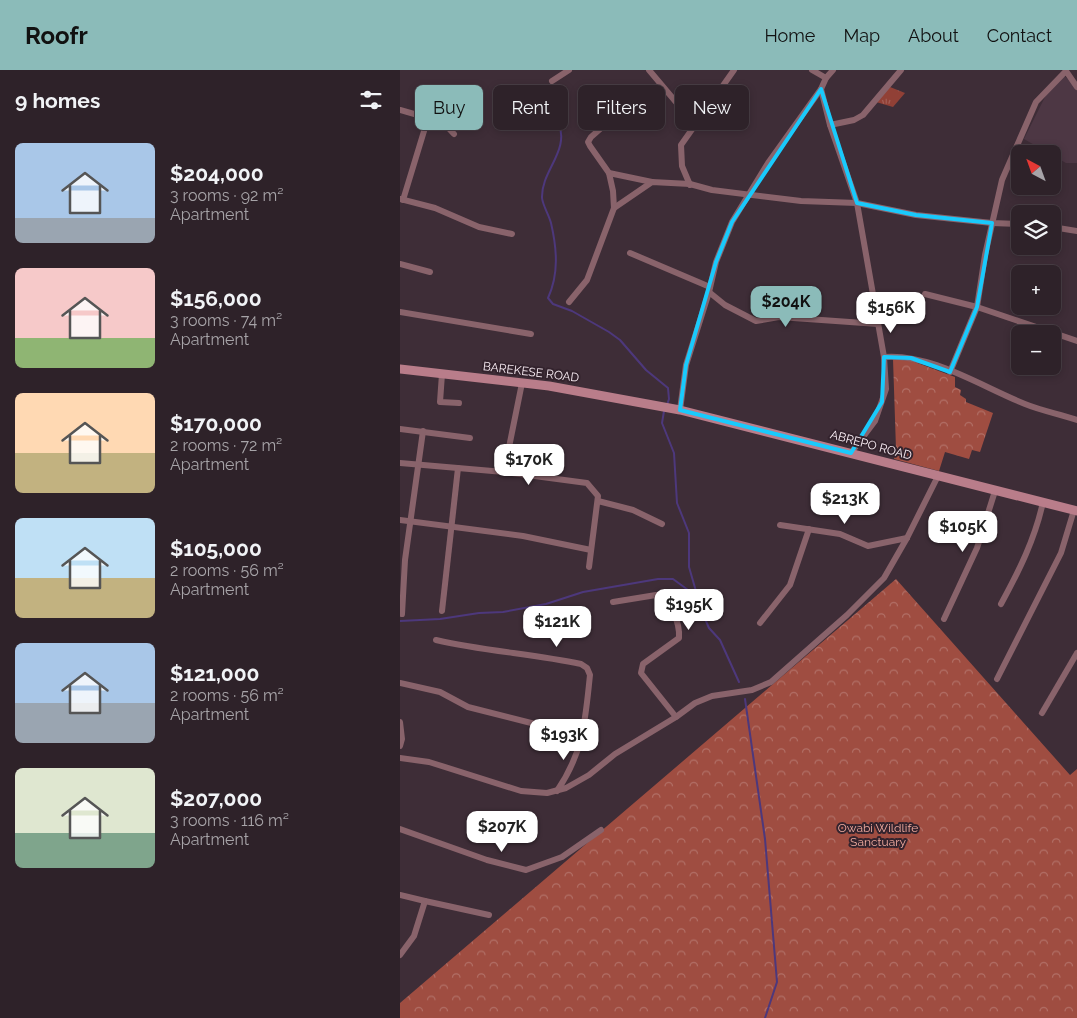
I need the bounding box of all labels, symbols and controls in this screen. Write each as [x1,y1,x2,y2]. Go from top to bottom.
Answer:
text: Roofr [25,21,88,50]
text: Home [764,25,815,46]
text: Map [843,25,880,46]
text: About [908,25,959,46]
text: Contact [987,25,1052,46]
chip: Buy [415,85,483,130]
chip: Rent [493,85,568,130]
chip: Filters [578,85,665,130]
chip: New [675,85,749,130]
icon: filters [357,86,385,114]
text: 9 homes [15,88,100,113]
north arrow [1011,145,1061,195]
map controls [1011,145,1061,375]
text: $204,000 [170,161,264,186]
icon: home [55,163,115,223]
text: 3 rooms · 92 m² [170,186,283,205]
text: Apartment [170,205,249,224]
button: layers [1011,205,1061,255]
button: + [1011,265,1061,315]
text: $156,000 [170,286,262,311]
pin: $204K [751,286,821,328]
icon: home [55,288,115,348]
text: $204K [762,292,810,311]
pin: $156K [856,292,926,334]
text: $156K [867,298,915,317]
text: 3 rooms · 74 m² [170,311,282,330]
button: − [1011,325,1061,375]
text: Apartment [170,330,249,349]
street label: BAREKESE ROAD [482,359,580,385]
text: $170,000 [170,411,262,436]
icon: home [55,413,115,473]
street label: ABREPO ROAD [829,427,914,463]
text: 2 rooms · 72 m² [170,436,282,455]
pin: $170K [494,444,564,486]
text: $170K [505,450,553,469]
text: Apartment [170,455,249,474]
pin: $213K [810,482,880,525]
text: $213K [822,489,868,508]
pin: $105K [928,510,998,553]
text: $105K [939,517,987,536]
text: $105,000 [170,536,262,561]
icon: home [55,538,115,598]
text: 2 rooms · 56 m² [170,561,284,580]
text: Apartment [170,580,249,599]
pin: $195K [654,588,724,631]
text: $195K [665,595,713,614]
pin: $121K [522,606,592,648]
text: $121K [534,612,580,631]
text: $121,000 [170,661,259,686]
icon: home [55,663,115,723]
text: 2 rooms · 56 m² [170,686,284,705]
text: Apartment [170,705,249,724]
pin: $193K [529,718,599,761]
text: $193K [540,725,588,744]
text: $207,000 [170,786,262,811]
icon: home [55,788,115,848]
pin: $207K [467,810,537,853]
text: 3 rooms · 116 m² [170,811,289,830]
text: $207K [478,817,526,836]
park label: Owabi Wildlife Sanctuary [838,821,918,849]
text: Apartment [170,830,249,849]

